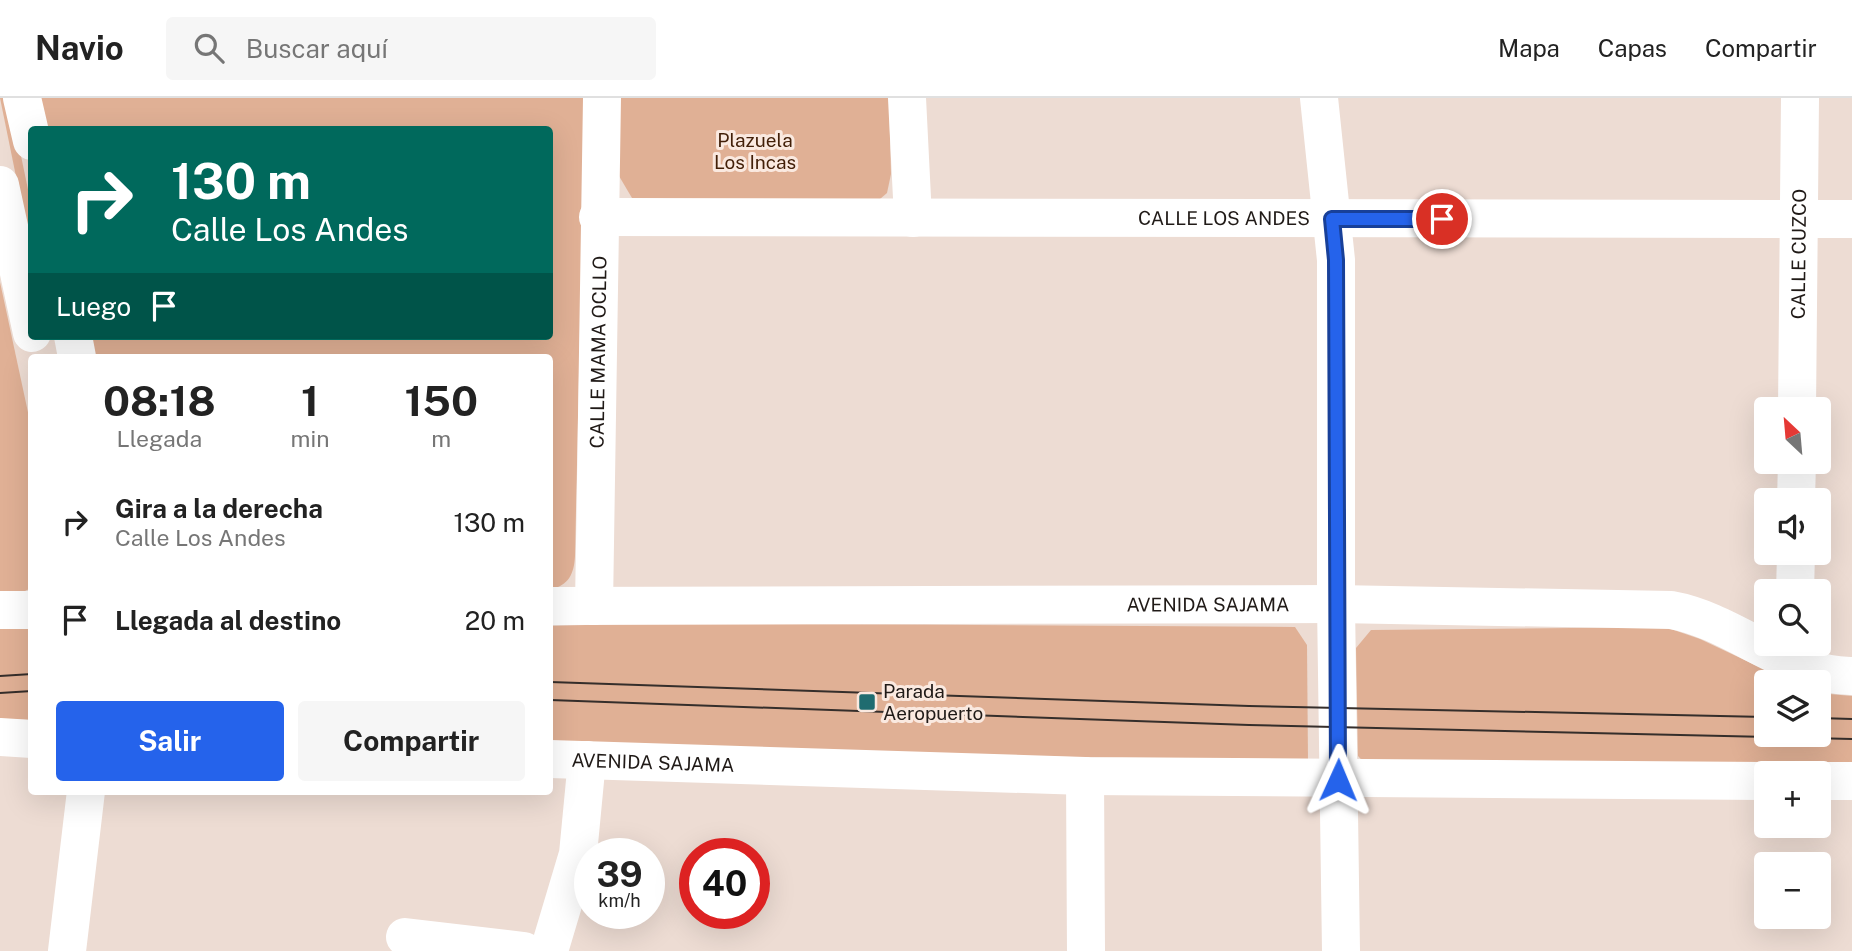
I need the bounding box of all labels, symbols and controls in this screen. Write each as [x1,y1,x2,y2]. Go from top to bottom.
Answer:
search box [166,17,656,80]
text: Navio [35,29,124,67]
icon: search [190,29,228,67]
text: Buscar aquí [246,33,388,64]
text: Mapa [1498,34,1560,62]
text: Capas [1598,34,1667,62]
text: Compartir [1705,34,1817,62]
park label: Plazuela Los Incas [714,129,796,173]
text: 130 m [171,152,311,210]
icon: right [56,154,147,245]
pin [1412,189,1472,249]
street label: CALLE CUZCO [1787,189,1810,319]
icon: arrive [1423,200,1461,238]
street label: CALLE LOS ANDES [1138,207,1310,229]
text: Calle Los Andes [171,211,409,248]
street label: CALLE MAMA OCLLO [585,256,611,448]
icon: arrive [145,287,183,325]
text: Luego [56,291,131,322]
text: 08:18 [103,376,216,425]
text: 1 [301,376,319,425]
text: 150 [405,376,478,425]
north arrow [1754,397,1830,474]
map controls [1754,397,1831,929]
text: Llegada [116,425,202,452]
text: min [291,425,330,452]
text: m [431,425,451,452]
button: sound [1754,488,1831,565]
text: Gira a la derecha [115,493,323,524]
icon: right [56,503,94,541]
text: 130 m [453,507,525,538]
text: Calle Los Andes [115,524,286,551]
button: search [1754,579,1831,656]
street label: AVENIDA SAJAMA [1126,593,1290,616]
icon: arrive [56,601,94,639]
text: Llegada al destino [115,605,341,636]
text: 20 m [465,605,525,636]
button: layers [1754,670,1831,747]
place label: Parada Aeropuerto [883,680,983,724]
marker: Parada Aeropuerto [857,692,877,712]
button: Salir [56,701,284,781]
button: Compartir [298,701,525,781]
position arrow [1301,743,1375,817]
street label: AVENIDA SAJAMA [571,749,735,776]
button: + [1754,761,1831,838]
speed limit sign: 40 [679,838,770,929]
button: − [1754,852,1831,929]
text: 39 [596,854,643,895]
text: km/h [598,890,641,911]

